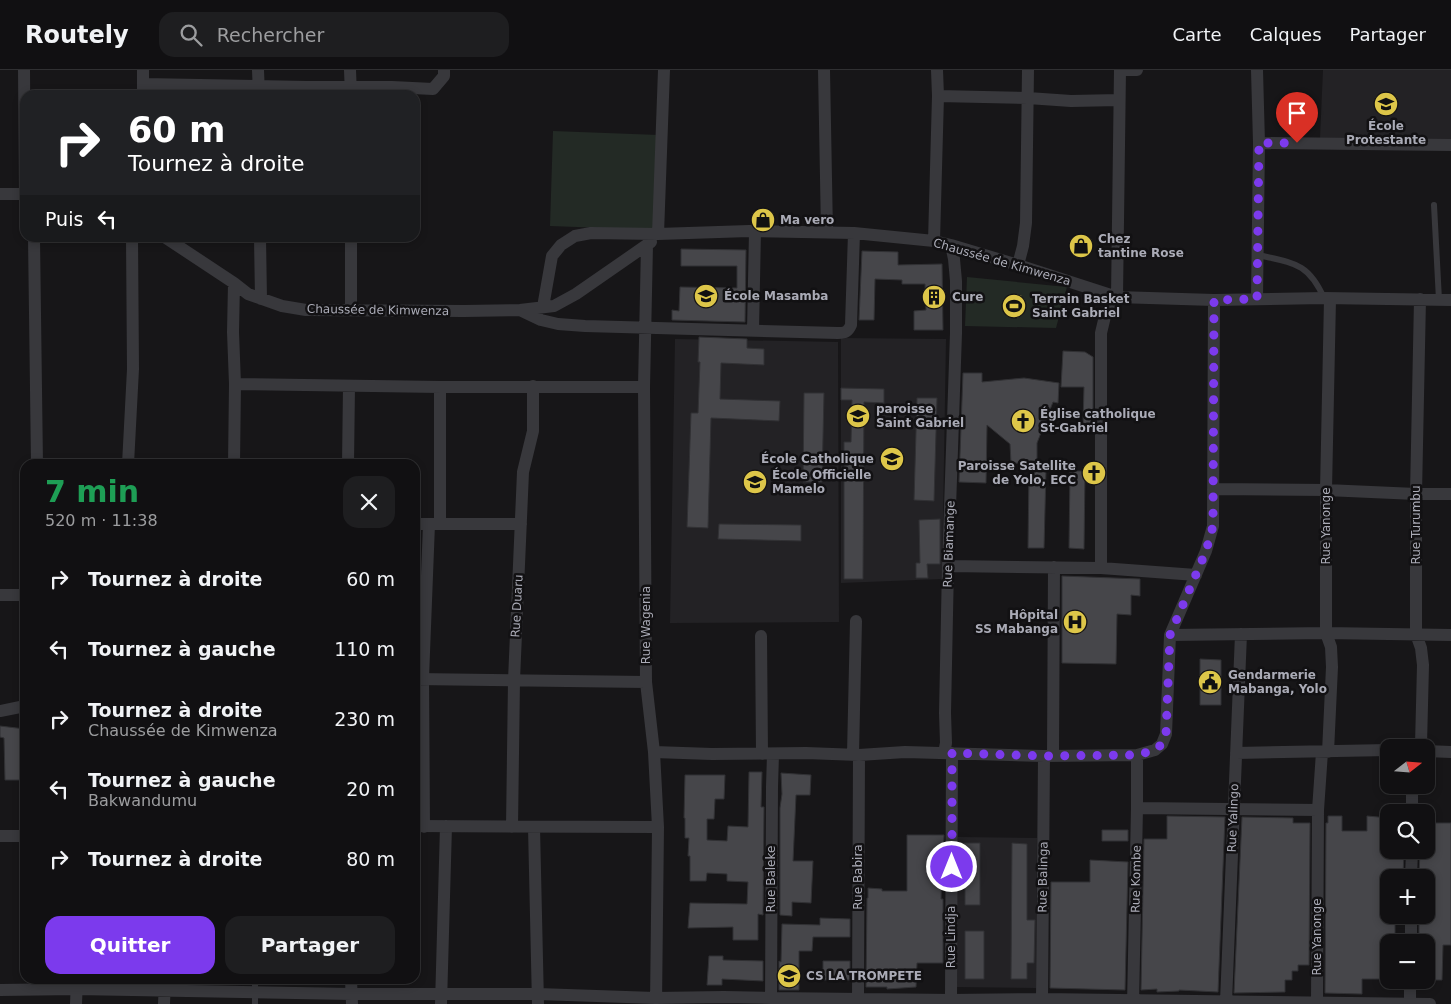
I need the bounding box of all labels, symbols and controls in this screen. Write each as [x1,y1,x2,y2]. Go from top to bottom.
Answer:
search box [159,12,509,57]
text: Routely [25,21,129,49]
icon: search [177,21,205,49]
text: Rechercher [217,24,324,46]
text: Carte [1173,24,1222,45]
text: Calques [1250,24,1322,45]
text: Partager [1350,24,1426,45]
school or university icon: École Protestante [1373,91,1399,117]
pin [1276,92,1318,143]
icon: arrive [1283,99,1311,127]
icon: right [45,110,110,175]
text: 60 m [128,110,225,150]
place label: École Protestante [1346,118,1426,147]
text: Tournez à droite [128,151,305,176]
icon: left [93,205,121,233]
shop icon: Ma vero [750,207,776,233]
text: Puis [45,208,83,230]
place label: Ma vero [780,213,834,227]
place label: Chez tantine Rose [1098,232,1184,260]
shop icon: Chez tantine Rose [1068,233,1094,259]
street label: Chaussée de Kimwenza [932,236,1072,288]
school or university icon: École Masamba [693,283,719,309]
building icon: Cure [921,284,947,310]
place label: École Masamba [724,288,828,303]
place label: Cure [952,290,983,304]
place label: Terrain Basket Saint Gabriel [1032,292,1130,320]
sports icon: Terrain Basket Saint Gabriel [1001,293,1027,319]
street label: Chaussée de Kimwenza [307,302,449,318]
place label: paroisse Saint Gabriel [876,402,964,430]
school or university icon: paroisse Saint Gabriel [845,403,871,429]
place label: Église catholique St-Gabriel [1040,406,1156,435]
church icon: Église catholique St-Gabriel [1010,408,1036,434]
school or university icon: École Catholique [879,446,905,472]
place label: École Catholique [761,451,874,466]
place label: Paroisse Satellite de Yolo, ECC [958,459,1076,487]
church icon: Paroisse Satellite de Yolo, ECC [1081,460,1107,486]
place label: École Officielle Mamelo [772,467,871,496]
school or university icon: École Officielle Mamelo [742,469,768,495]
text: 7 min [45,474,139,509]
button: close [343,476,395,528]
street label: Rue Turumbu [1409,485,1423,565]
street label: Rue Yanonge [1319,487,1333,565]
street label: Rue Biamange [940,500,958,588]
text: 520 m · 11:38 [45,511,158,530]
icon: right [45,565,73,593]
text: Tournez à droite [88,568,262,590]
text: 60 m [346,568,395,590]
street label: Rue Duaru [508,574,526,638]
street label: Rue Wagenia [639,586,653,664]
place label: Hôpital SS Mabanga [975,608,1058,636]
hospital icon: Hôpital SS Mabanga [1062,609,1088,635]
icon: left [45,635,73,663]
text: Tournez à gauche [88,638,276,660]
text: 110 m [334,638,395,660]
place label: Gendarmerie Mabanga, Yolo [1228,668,1327,696]
public building icon: Gendarmerie Mabanga, Yolo [1197,669,1223,695]
text: Tournez à droite [88,699,262,721]
icon: right [45,705,73,733]
text: 230 m [334,708,395,730]
text: Chaussée de Kimwenza [88,721,278,740]
north arrow [1380,739,1435,794]
map controls [1380,739,1435,989]
text: Tournez à gauche [88,769,276,791]
icon: left [45,775,73,803]
text: 20 m [346,778,395,800]
street label: Rue Yalingo [1225,783,1241,853]
text: Bakwandumu [88,791,197,810]
button: search [1380,804,1435,859]
position arrow [925,840,977,892]
street label: Rue Balinga [1035,841,1051,913]
street label: Rue Babira [851,844,865,910]
icon: right [45,845,73,873]
street label: Rue Kombe [1128,845,1144,913]
street label: Rue Baleke [764,846,778,912]
text: Tournez à droite [88,848,262,870]
text: 80 m [346,848,395,870]
button: + [1380,869,1435,924]
street label: Rue Yanonge [1310,898,1324,976]
street label: Rue Lindja [944,906,958,968]
button: Quitter [45,916,215,974]
button: Partager [225,916,395,974]
button: − [1380,934,1435,989]
school or university icon: CS LA TROMPETE [776,963,802,989]
place label: CS LA TROMPETE [806,969,922,983]

